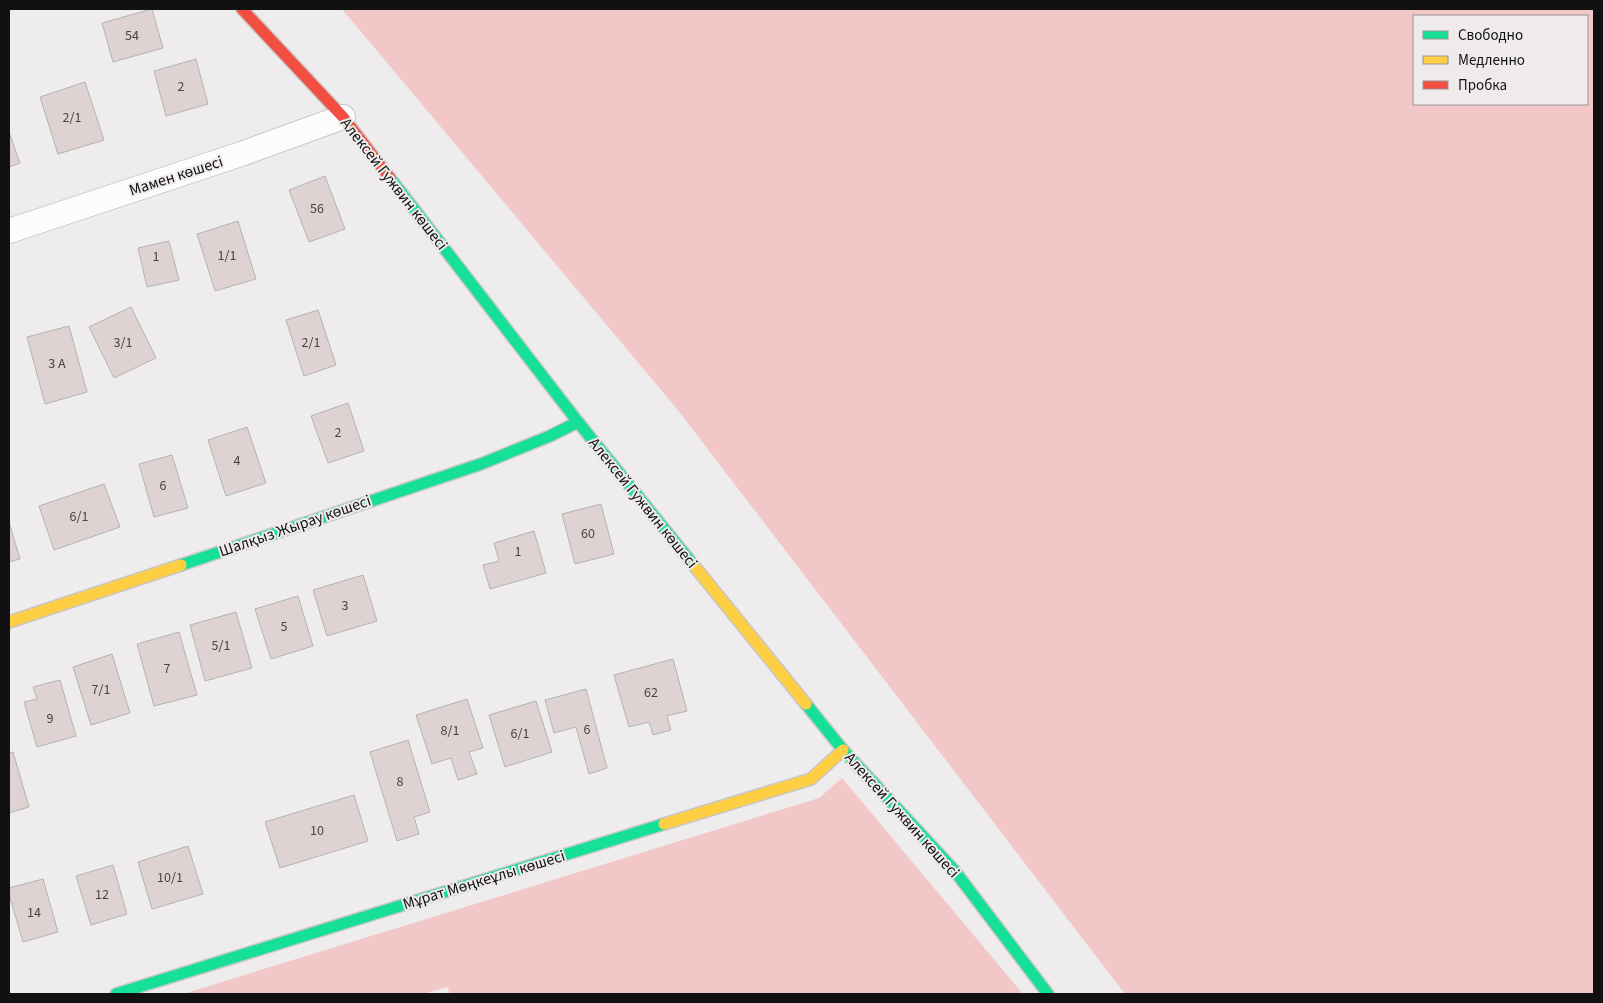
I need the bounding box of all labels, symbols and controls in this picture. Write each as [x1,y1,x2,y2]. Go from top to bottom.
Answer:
legend [1413,15,1588,105]
text: Свободно [1458,25,1523,46]
house number: 54 [125,26,139,46]
text: Медленно [1458,50,1525,71]
text: Пробка [1458,75,1507,96]
house number: 2 [178,77,185,97]
house number: 2/1 [63,108,81,128]
street label: Алексей Гужвин көшесі [335,113,453,255]
street label: Мамен көшесі [126,150,226,202]
house number: 56 [310,199,324,219]
house number: 1/1 [218,246,236,266]
house number: 1 [153,247,160,267]
house number: 3/1 [114,333,132,353]
house number: 2/1 [302,333,320,353]
house number: 3 А [48,354,66,374]
house number: 2 [335,423,342,443]
street label: Алексей Гужвин көшесі [583,433,703,573]
house number: 4 [234,451,241,471]
house number: 6 [160,476,167,496]
street label: Шалқыз Жырау көшесі [216,490,374,562]
house number: 6/1 [70,507,88,527]
house number: 60 [581,524,595,544]
house number: 1 [515,542,522,562]
house number: 3 [342,596,349,616]
house number: 5 [281,617,288,637]
house number: 5/1 [212,636,230,656]
house number: 7 [164,659,171,679]
house number: 7/1 [92,680,110,700]
house number: 62 [644,683,658,703]
house number: 9 [47,709,54,729]
house number: 6 [584,720,591,740]
house number: 8/1 [441,721,459,741]
house number: 6/1 [511,724,529,744]
street label: Алексей Гужвин көшесі [839,747,965,883]
house number: 8 [397,772,404,792]
house number: 10 [310,821,324,841]
street label: Мұрат Мөңкеұлы көшесі [400,845,568,915]
house number: 10/1 [157,868,183,888]
house number: 12 [95,885,109,905]
house number: 14 [27,903,41,923]

